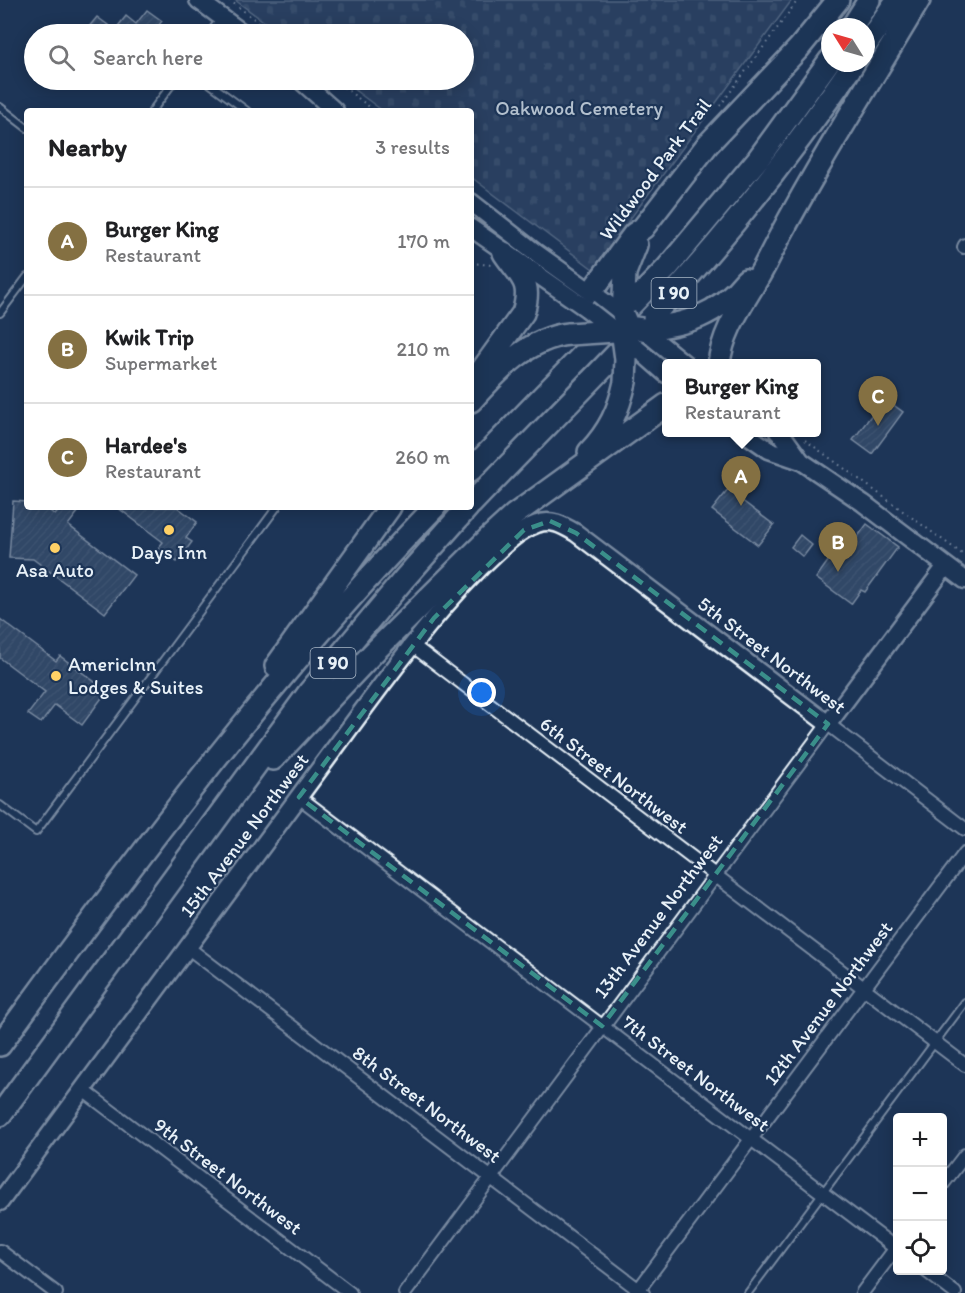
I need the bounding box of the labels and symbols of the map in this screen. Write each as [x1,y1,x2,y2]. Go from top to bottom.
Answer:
north arrow [821,18,875,72]
street label: Wildwood Park Trail [594,93,716,245]
park label: Oakwood Cemetery [495,96,663,120]
road number: I 90 [652,278,696,308]
pin: C [858,376,898,426]
pin: A [722,456,760,506]
pin: B [818,522,858,572]
marker: Days Inn [162,523,176,537]
place label: Days Inn [131,540,207,564]
marker: Asa Auto [48,541,62,555]
place label: Asa Auto [16,558,94,582]
street label: 5th Street Northwest [693,591,851,719]
road number: I 90 [310,648,356,678]
place label: AmericInn Lodges & Suites [68,652,203,699]
marker: AmericInn Lodges & Suites [49,669,63,683]
your location [467,678,496,707]
street label: 6th Street Northwest [535,711,693,839]
street label: 15th Avenue Northwest [174,748,314,922]
street label: 13th Avenue Northwest [588,829,728,1003]
street label: 12th Avenue Northwest [758,916,898,1090]
street label: 7th Street Northwest [617,1010,775,1137]
street label: 8th Street Northwest [348,1040,506,1168]
street label: 9th Street Northwest [149,1112,307,1240]

